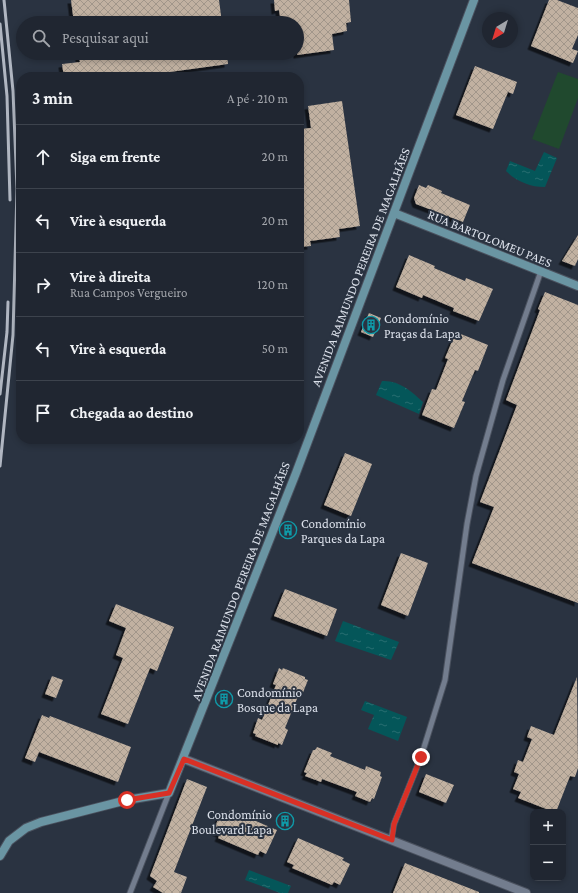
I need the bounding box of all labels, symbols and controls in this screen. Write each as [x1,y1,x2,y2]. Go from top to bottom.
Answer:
north arrow [482,12,518,48]
search box [16,16,304,60]
icon: search [30,27,52,49]
text: Pesquisar aqui [62,30,149,46]
text: 3 min [32,89,73,108]
text: A pé · 210 m [227,91,288,106]
icon: ahead [32,146,54,168]
street label: AVENIDA RAIMUNDO PEREIRA DE MAGALHÃES [308,146,413,389]
text: Siga em frente [70,149,160,165]
text: 20 m [262,149,288,164]
street label: RUA BARTOLOMEU PAES [426,207,554,270]
icon: left [32,210,54,232]
text: Vire à esquerda [70,213,166,229]
text: 20 m [262,213,288,228]
text: Vire à direita [70,269,151,285]
icon: right [32,274,54,296]
text: 120 m [257,277,288,292]
text: Rua Campos Vergueiro [70,285,187,300]
place label: Condomínio Praças da Lapa [384,311,461,341]
building icon: Condomínio Praças da Lapa [361,315,381,335]
icon: left [32,338,54,360]
text: Vire à esquerda [70,341,166,357]
text: 50 m [262,341,288,356]
icon: arrive [32,402,54,424]
text: Chegada ao destino [70,405,193,421]
street label: AVENIDA RAIMUNDO PEREIRA DE MAGALHÃES [188,460,293,703]
place label: Condomínio Parques da Lapa [301,516,385,546]
building icon: Condomínio Parques da Lapa [278,520,298,540]
place label: Condomínio Bosque da Lapa [237,685,318,715]
building icon: Condomínio Bosque da Lapa [214,689,234,709]
route end [412,748,430,766]
route start [118,791,136,809]
place label: Condomínio Boulevard Lapa [192,807,272,837]
map controls [530,809,566,881]
button: + [530,809,566,845]
building icon: Condomínio Boulevard Lapa [275,811,295,831]
button: − [530,845,566,881]

